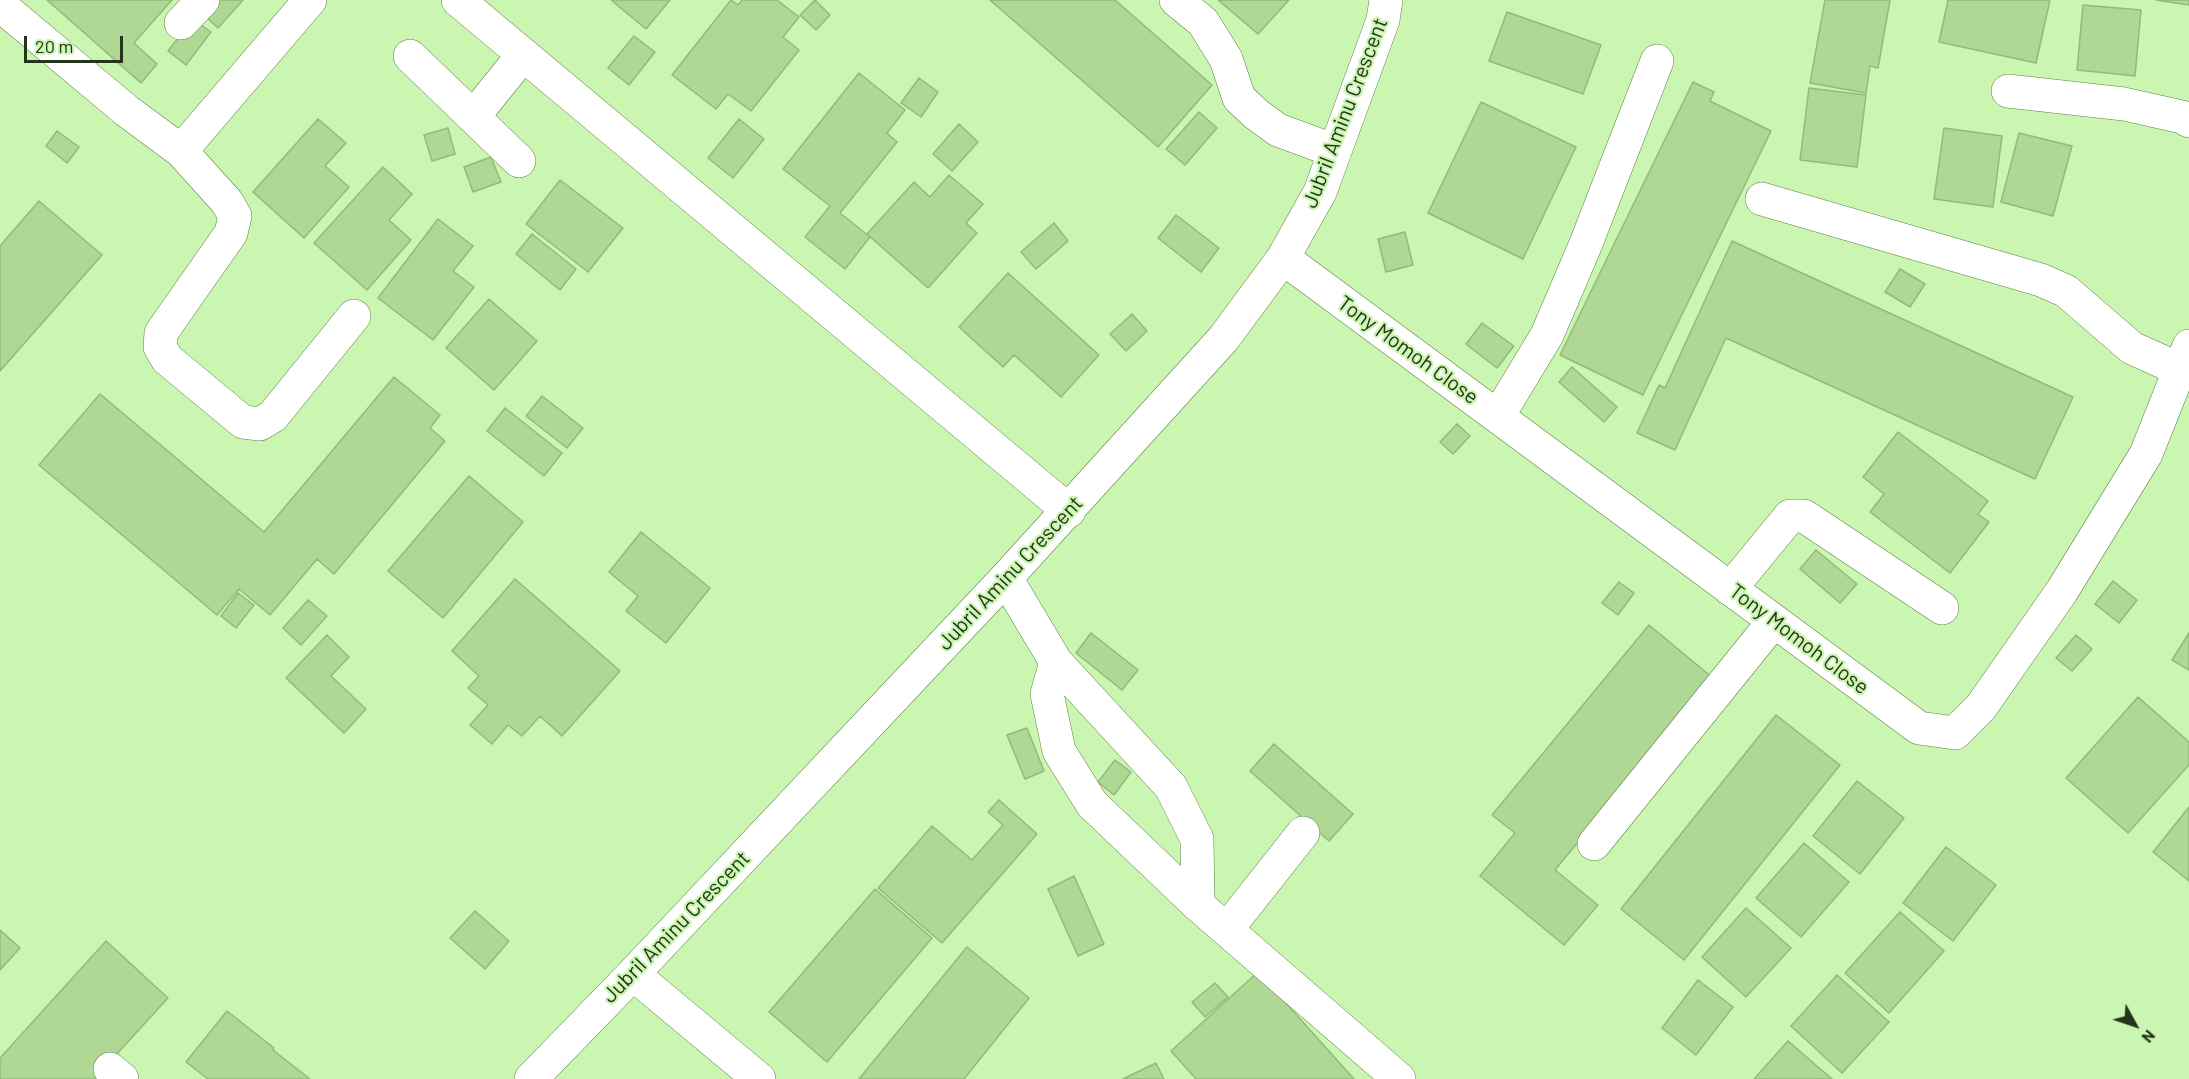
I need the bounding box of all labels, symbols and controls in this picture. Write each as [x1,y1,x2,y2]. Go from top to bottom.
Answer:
street label: Jubril Aminu Crescent [1297,14,1393,212]
scale bar [27,24,126,62]
text: 20 m [35,35,73,57]
street label: Tony Momoh Close [1333,290,1483,410]
street label: Jubril Aminu Crescent [932,491,1088,655]
street label: Tony Momoh Close [1724,578,1874,700]
street label: Jubril Aminu Crescent [597,846,755,1008]
north arrow [2105,995,2165,1055]
text: N [2138,1027,2160,1047]

